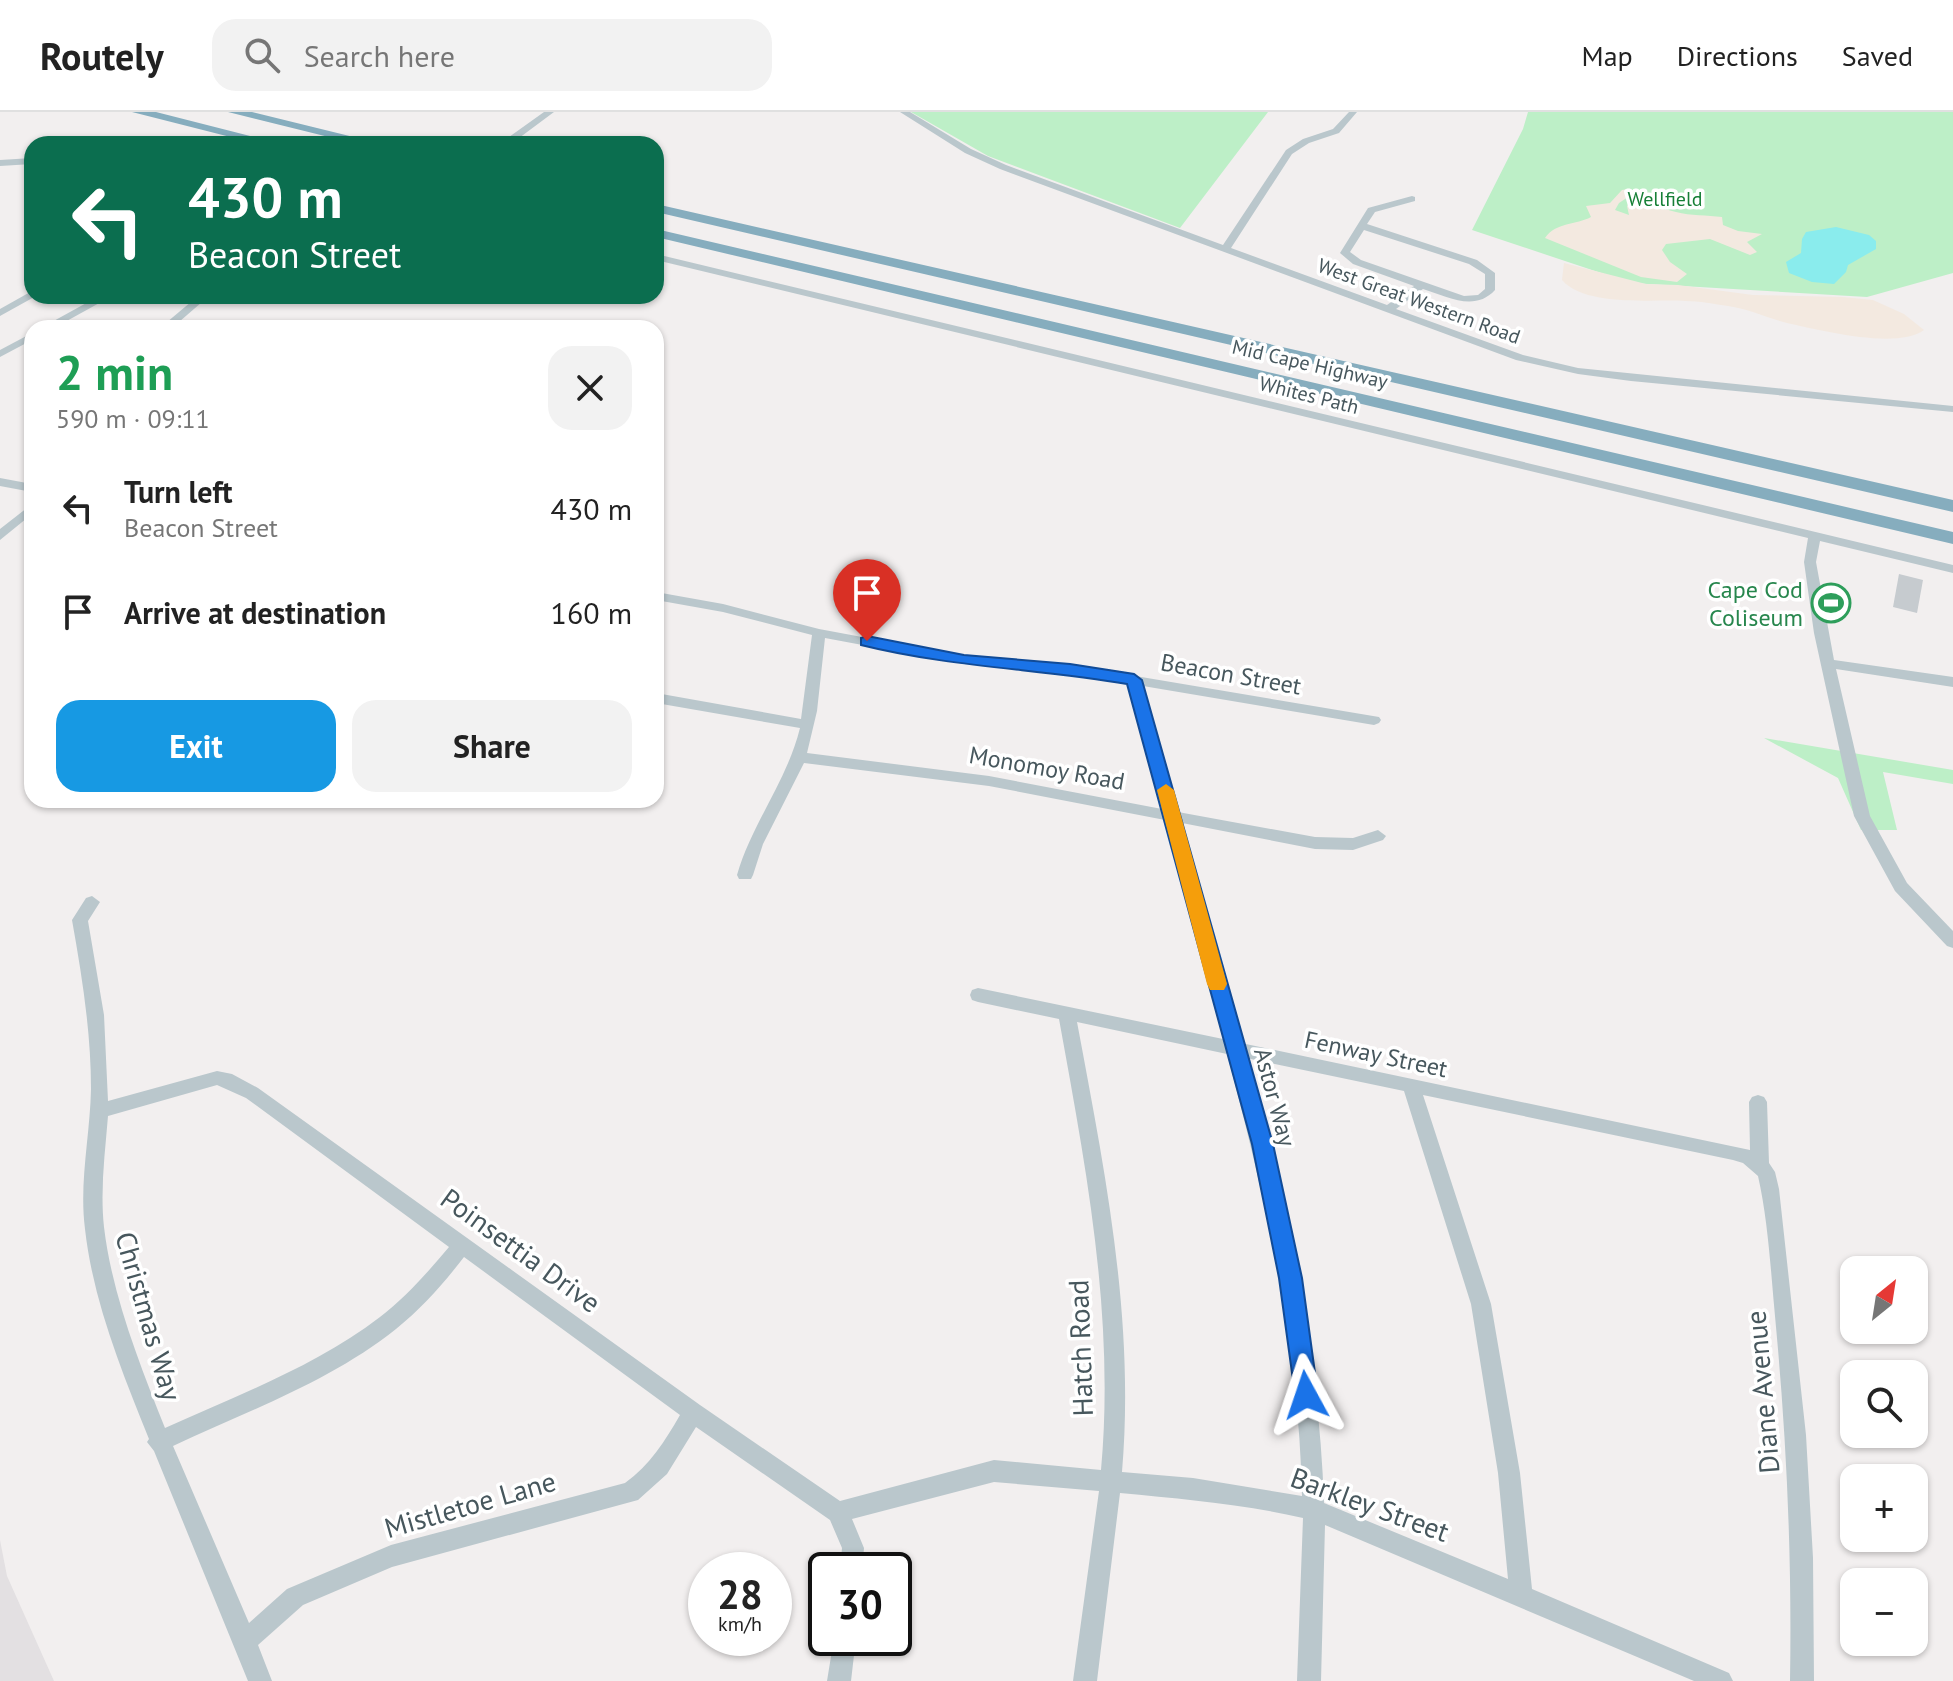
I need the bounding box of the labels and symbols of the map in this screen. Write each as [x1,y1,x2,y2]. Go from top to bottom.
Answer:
park label: Wellfield [1627,186,1703,212]
street label: West Great Western Road [1314,252,1524,350]
street label: Mid Cape Highway [1230,333,1391,395]
street label: Whites Path [1257,370,1361,420]
pin [833,559,901,641]
place label: Cape Cod Coliseum [1708,574,1803,633]
sports icon: Cape Cod Coliseum [1810,582,1852,624]
street label: Beacon Street [1158,646,1304,702]
street label: Monomoy Road [967,739,1127,797]
street label: Fenway Street [1302,1024,1450,1084]
street label: Astor Way [1247,1044,1303,1150]
street label: Poinsettia Drive [434,1179,608,1321]
street label: Christmas Way [107,1227,191,1405]
north arrow [1840,1256,1928,1344]
street label: Hatch Road [1059,1279,1101,1417]
street label: Diane Avenue [1736,1309,1788,1475]
position arrow [1264,1353,1348,1437]
street label: Barkley Street [1286,1458,1455,1550]
street label: Mistletoe Lane [380,1462,560,1546]
speed limit sign: 30 [808,1552,912,1656]

